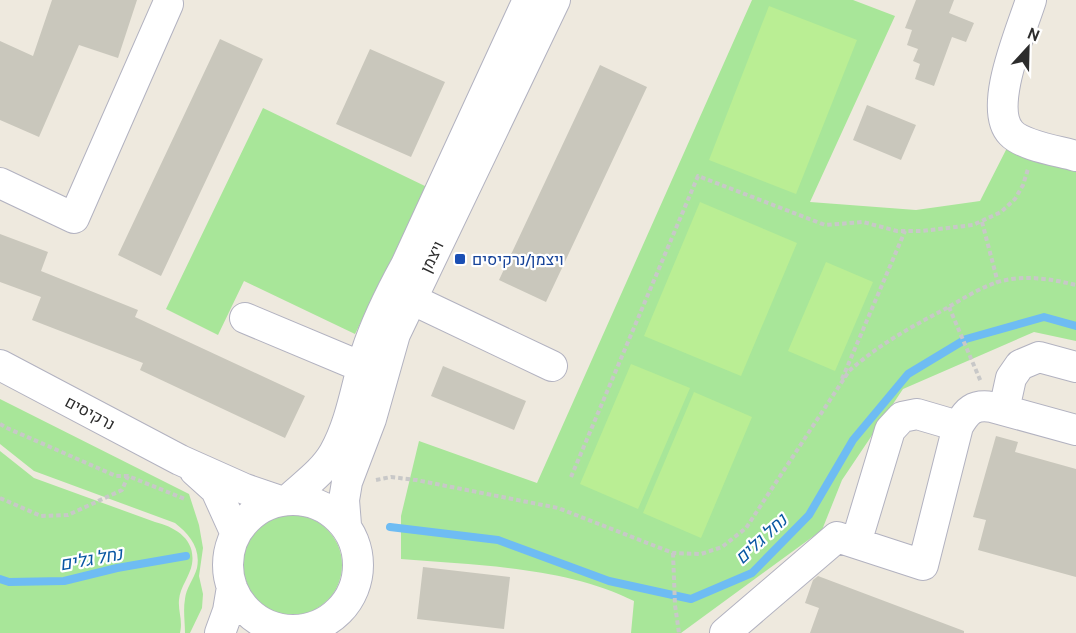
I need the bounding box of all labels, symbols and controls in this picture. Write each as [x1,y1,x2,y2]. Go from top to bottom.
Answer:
north arrow [998,18,1058,78]
text: N [1025,24,1042,45]
street label: ויצמן [416,238,448,276]
place label: ויצמן/נרקיסים [472,250,564,269]
marker: ויצמן/נרקיסים [453,252,467,266]
street label: נרקיסים [62,392,118,434]
water label: נחל גלים [730,508,793,569]
water label: נחל גלים [58,542,126,575]

